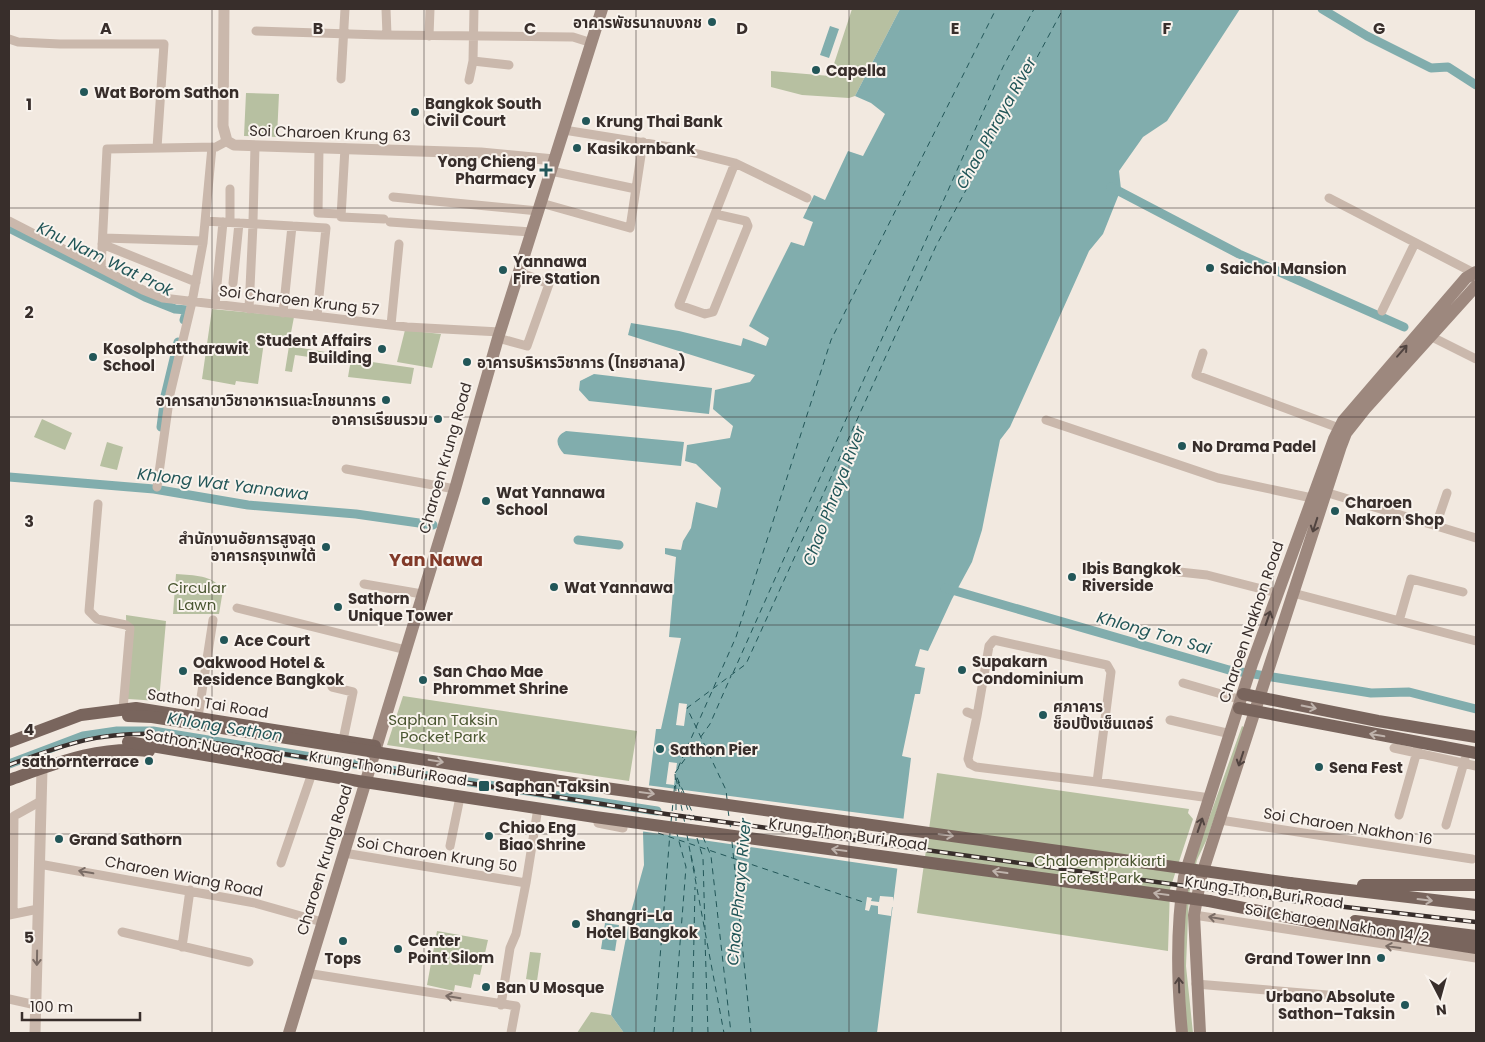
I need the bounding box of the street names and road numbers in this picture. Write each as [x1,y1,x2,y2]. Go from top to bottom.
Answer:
street label: Soi Charoen Krung 63 [249,120,411,146]
street label: Soi Charoen Krung 57 [218,280,380,320]
street label: Charoen Krung Road [413,380,477,536]
street label: Charoen Nakhon Road [1213,538,1289,706]
street label: Sathon Tai Road [146,683,270,723]
street label: Sathon Nuea Road [143,724,285,768]
street label: Krung Thon Buri Road [307,745,469,791]
street label: Charoen Krung Road [291,782,357,938]
street label: Soi Charoen Nakhon 16 [1262,802,1434,850]
street label: Krung Thon Buri Road [767,812,929,856]
street label: Soi Charoen Krung 50 [355,831,519,877]
street label: Charoen Wiang Road [103,850,265,902]
street label: Krung Thon Buri Road [1183,870,1345,914]
street label: Soi Charoen Nakhon 14/2 [1243,898,1431,948]

